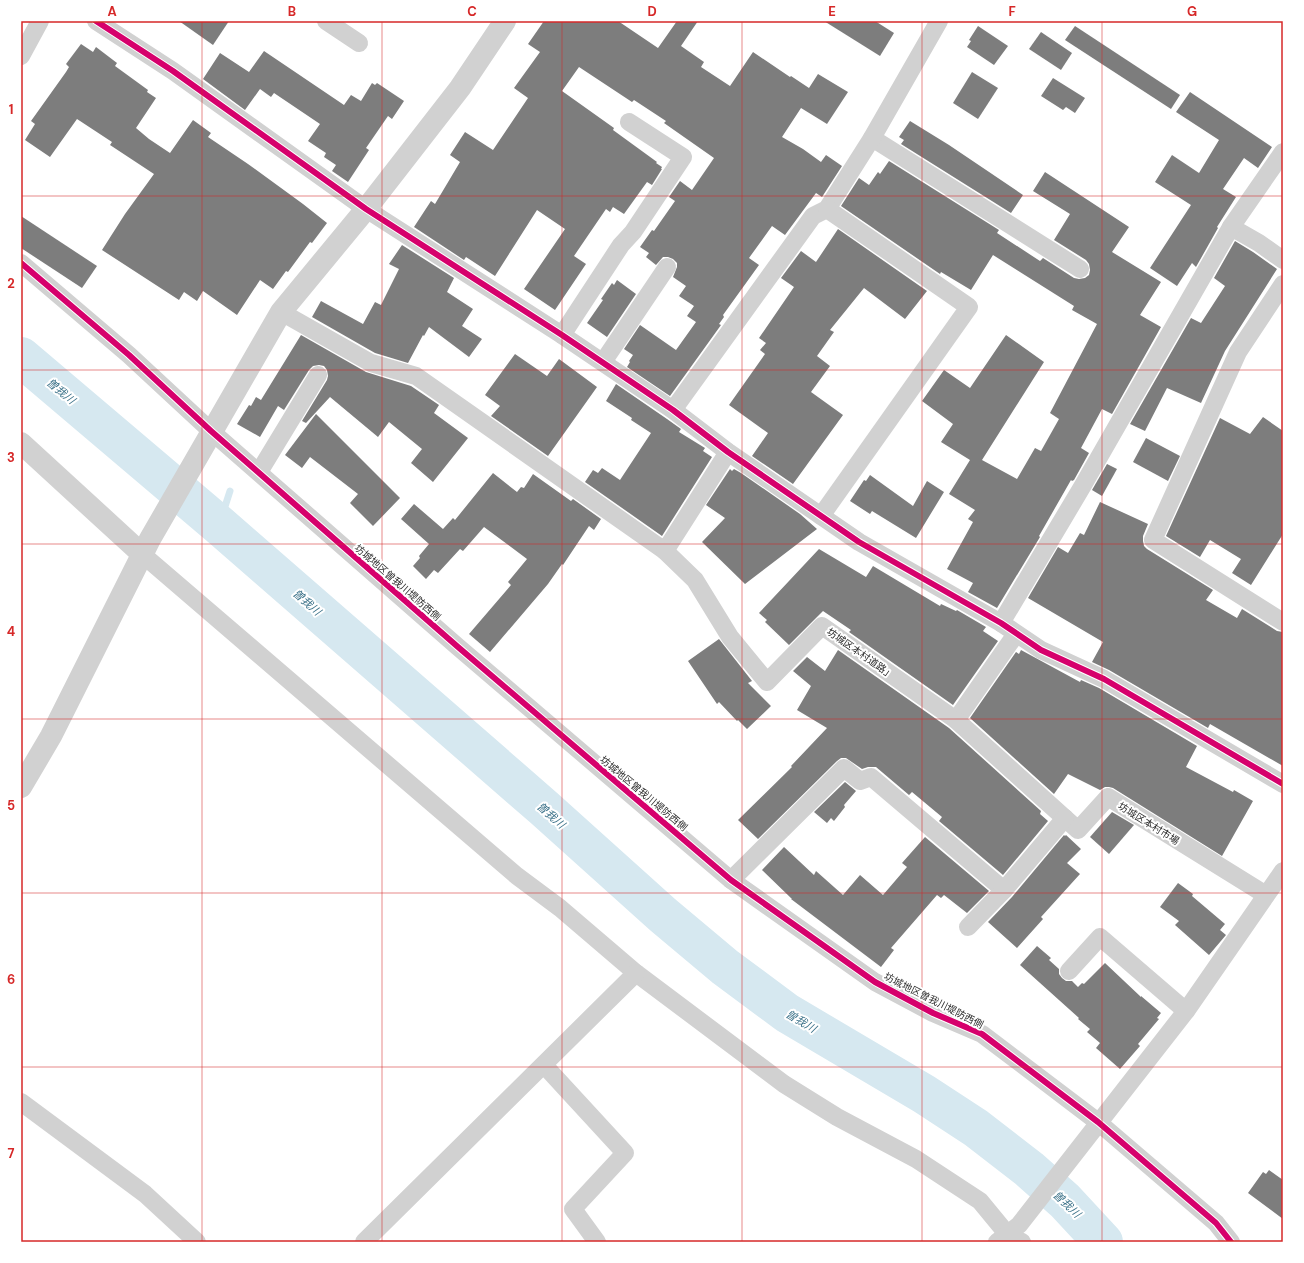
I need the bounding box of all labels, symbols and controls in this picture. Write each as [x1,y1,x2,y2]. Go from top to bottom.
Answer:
text: A [107,3,117,20]
text: B [288,3,296,20]
text: C [467,3,477,20]
text: D [647,3,657,20]
text: E [828,3,836,20]
text: F [1008,3,1016,20]
text: G [1187,3,1197,20]
text: 1 [9,101,13,118]
text: 2 [7,275,15,292]
water label: 曽我川 [44,375,79,408]
text: 3 [7,449,15,466]
street label: 坊城地区曽我川堤防西側 [352,541,443,623]
water label: 曽我川 [290,586,325,619]
text: 4 [7,623,15,640]
street label: 坊城区本村道路」 [824,625,897,682]
street label: 坊城地区曽我川堤防西側 [597,753,690,834]
text: 5 [7,797,15,814]
water label: 曽我川 [534,799,569,832]
street label: 坊城区本村市場 [1116,799,1182,847]
street label: 坊城地区曽我川堤防西側 [882,970,986,1031]
text: 6 [7,971,15,988]
water label: 曽我川 [783,1007,820,1036]
text: 7 [8,1145,15,1162]
water label: 曽我川 [1050,1188,1084,1221]

